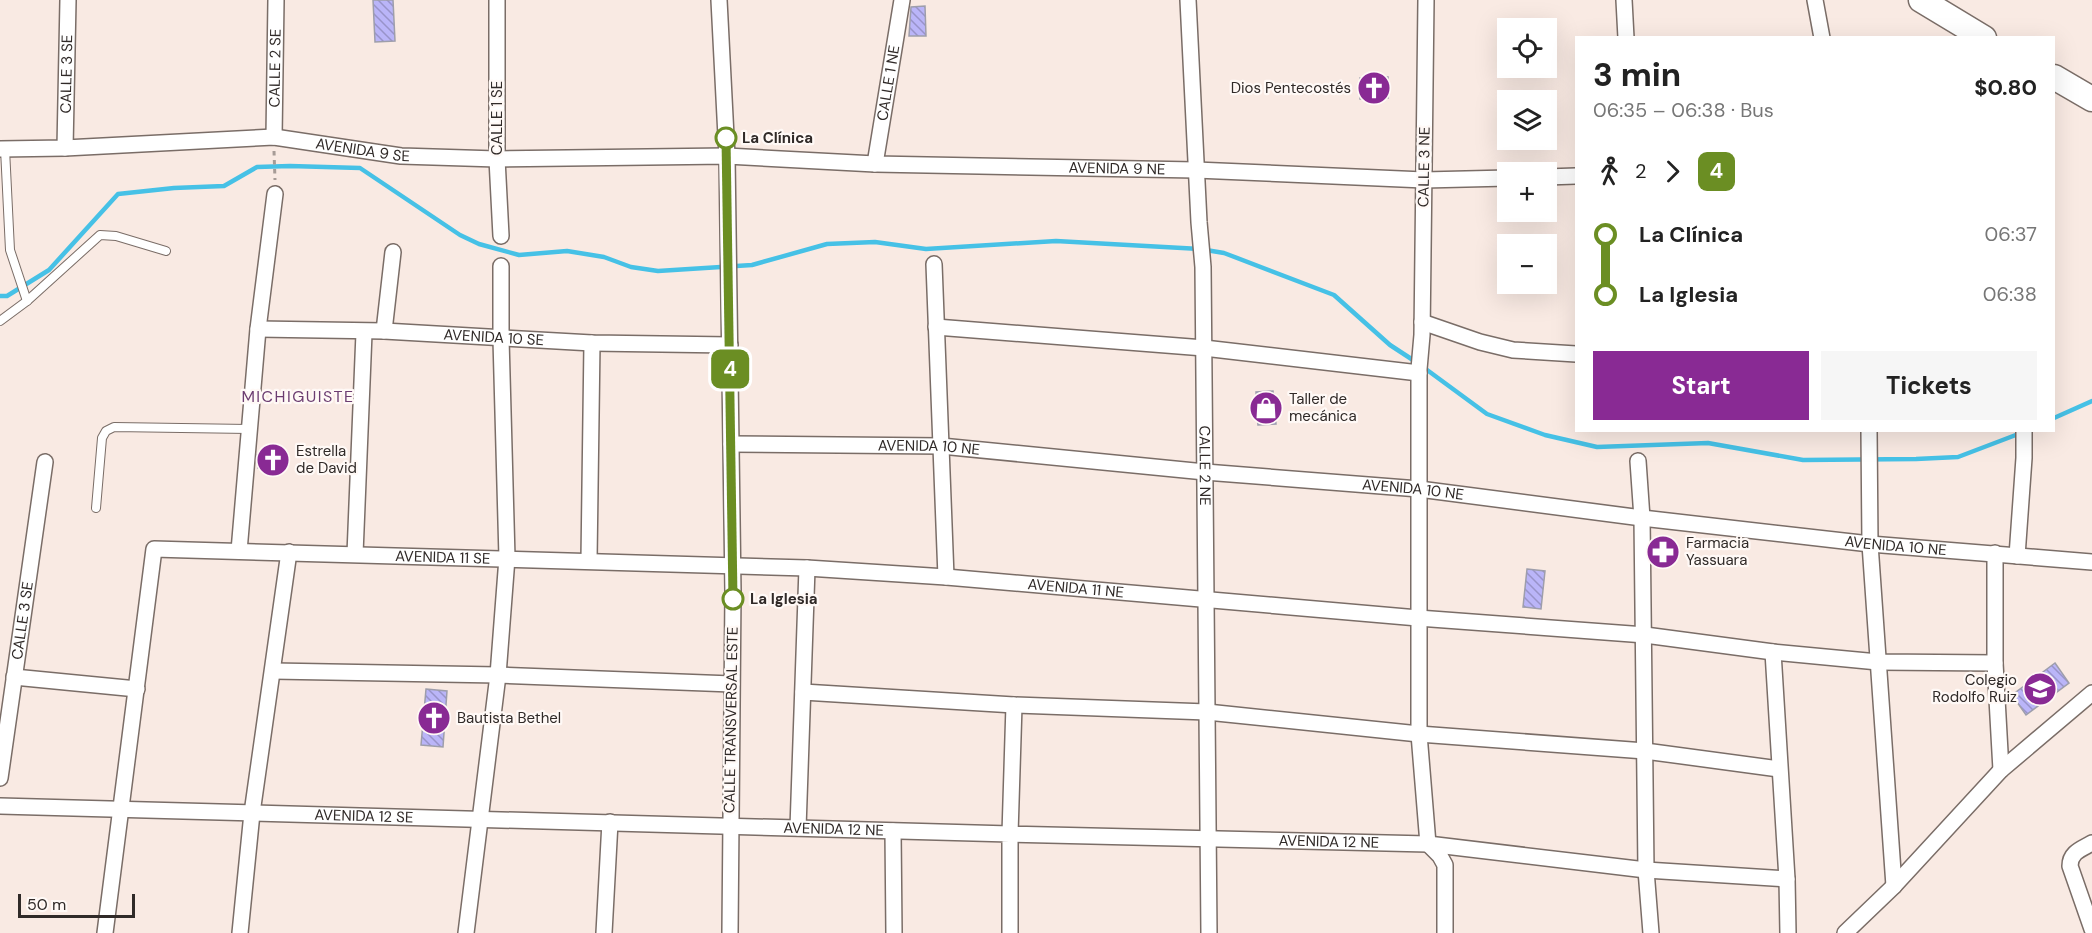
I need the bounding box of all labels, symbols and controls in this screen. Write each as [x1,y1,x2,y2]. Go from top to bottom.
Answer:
map controls [1497,18,1557,294]
button: locate [1497,18,1557,78]
street label: CALLE 2 SE [264,29,286,107]
street label: CALLE 3 SE [56,34,77,114]
street label: CALLE 1 NE [872,44,904,122]
text: 3 min [1593,53,1681,96]
church icon: Dios Pentecostés [1356,70,1392,106]
text: $0.80 [1974,73,2037,102]
place label: Dios Pentecostés [1231,78,1351,98]
street label: CALLE 1 SE [487,81,507,155]
button: layers [1497,90,1557,150]
text: 06:35 – 06:38 · Bus [1593,97,1774,123]
marker: La Clínica [715,127,737,149]
street label: CALLE 3 NE [1413,127,1435,207]
place label: La Clínica [742,128,813,148]
street label: AVENIDA 9 SE [314,133,410,166]
icon: walk [1593,155,1626,188]
icon: forward [1656,155,1689,188]
text: 4 [1710,157,1723,185]
street label: AVENIDA 9 NE [1068,158,1166,179]
text: 2 [1635,158,1647,184]
button: + [1497,162,1557,222]
text: La Clínica [1639,220,1743,249]
text: 06:37 [1985,221,2037,247]
button: − [1497,234,1557,294]
text: La Iglesia [1639,280,1738,309]
text: 06:38 [1983,281,2037,307]
street label: AVENIDA 10 SE [443,324,545,350]
line badge: 4 [710,350,750,388]
button: Start [1593,351,1809,420]
button: Tickets [1821,351,2037,420]
text: 4 [723,355,737,383]
district label: MICHIGUISTE [241,386,355,407]
place label: Taller de mecánica [1289,389,1357,426]
shop icon: Taller de mecánica [1248,390,1284,426]
street label: CALLE 2 NE [1194,425,1215,506]
street label: AVENIDA 10 NE [878,435,981,460]
place label: Estrella de David [296,441,357,478]
church icon: Estrella de David [255,442,291,478]
street label: AVENIDA 10 NE [1361,475,1465,505]
street label: AVENIDA 10 NE [1844,531,1947,560]
place label: Farmacia Yassuara [1686,533,1749,570]
pharmacy icon: Farmacia Yassuara [1645,534,1681,570]
street label: AVENIDA 11 SE [395,546,491,569]
street label: AVENIDA 11 NE [1027,574,1125,602]
street label: CALLE 3 SE [7,580,38,661]
marker: La Iglesia [722,588,744,610]
place label: La Iglesia [750,589,818,609]
street label: CALLE TRANSVERSAL ESTE [719,627,743,813]
place label: Colegio Rodolfo Ruiz [1932,670,2017,707]
school or university icon: Colegio Rodolfo Ruiz [2022,671,2058,707]
church icon: Bautista Bethel [416,700,452,736]
place label: Bautista Bethel [457,708,561,728]
street label: AVENIDA 12 SE [314,805,414,827]
street label: AVENIDA 12 NE [783,818,884,841]
street label: AVENIDA 12 NE [1278,830,1379,853]
scale bar [18,891,135,918]
text: 50 m [27,894,66,915]

